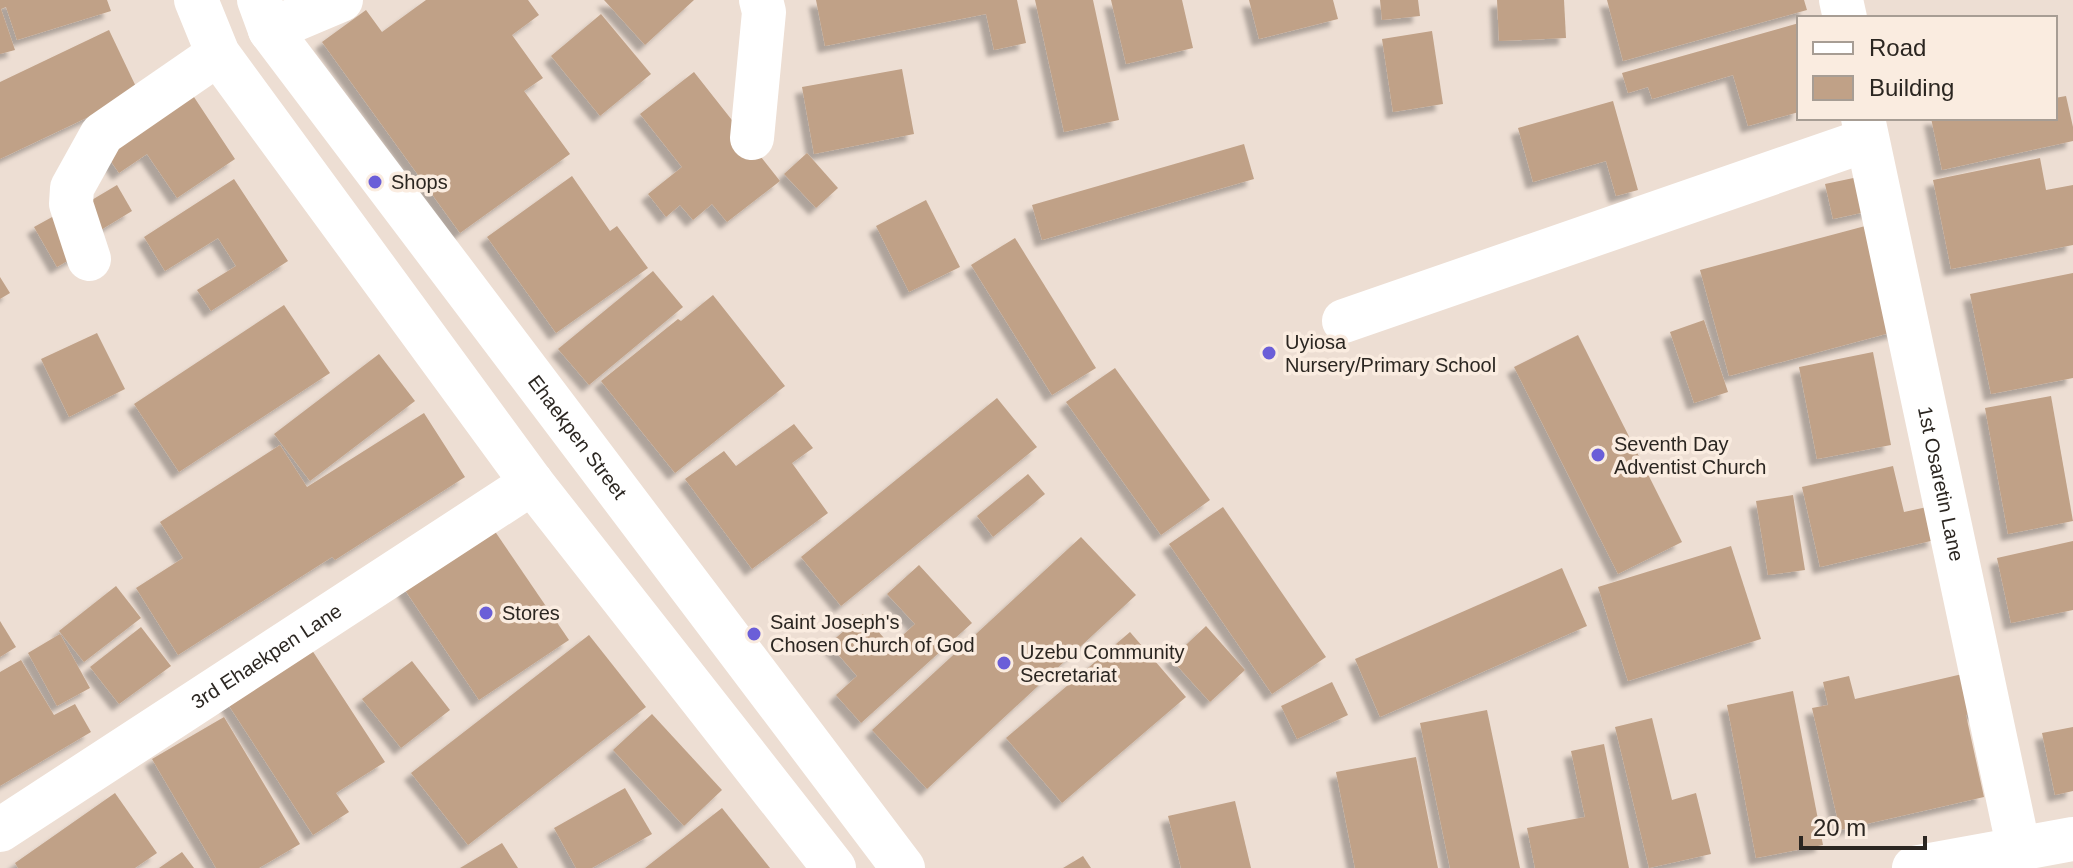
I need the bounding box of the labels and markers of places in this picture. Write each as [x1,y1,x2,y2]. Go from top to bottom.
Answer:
place label: Shops [391,171,448,193]
marker: Shops [366,173,384,191]
place label: Uyiosa Nursery/Primary School [1285,331,1496,376]
marker: Uyiosa Nursery/Primary School [1260,344,1278,362]
place label: Seventh Day Adventist Church [1614,433,1766,478]
marker: Seventh Day Adventist Church [1589,446,1607,464]
place label: Stores [502,602,560,624]
marker: Stores [477,604,495,622]
place label: Saint Joseph's Chosen Church of God [770,611,975,656]
marker: Saint Joseph's Chosen Church of God [745,625,763,643]
place label: Uzebu Community Secretariat [1020,641,1185,686]
marker: Uzebu Community Secretariat [995,654,1013,672]

